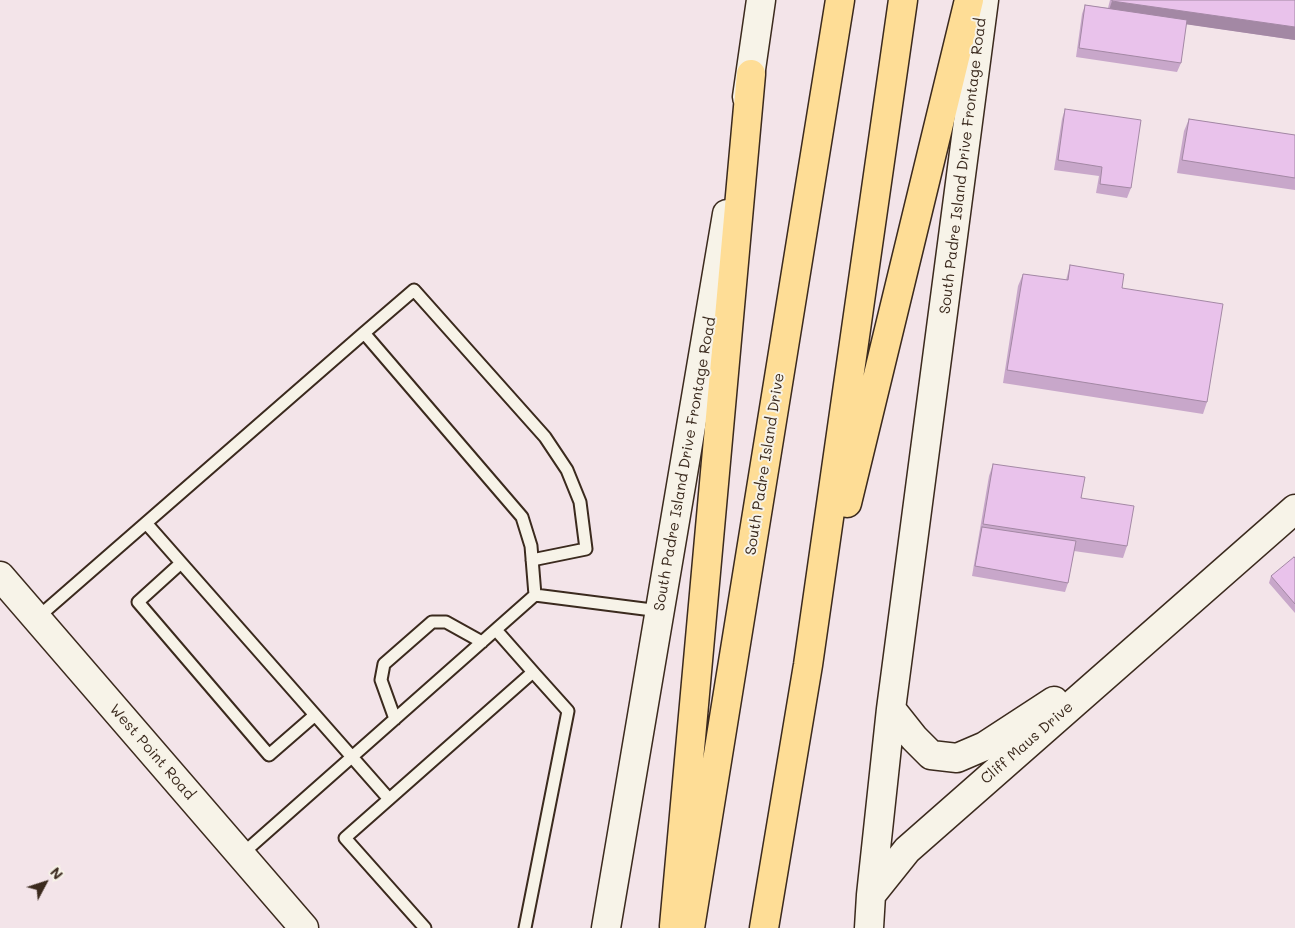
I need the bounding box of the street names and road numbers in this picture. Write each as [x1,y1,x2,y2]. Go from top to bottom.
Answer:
street label: South Padre Island Drive Frontage Road [936,17,990,315]
street label: South Padre Island Drive Frontage Road [650,316,720,612]
street label: South Padre Island Drive [742,372,788,556]
street label: Cliff Maus Drive [977,698,1077,788]
street label: West Point Road [106,700,198,804]

